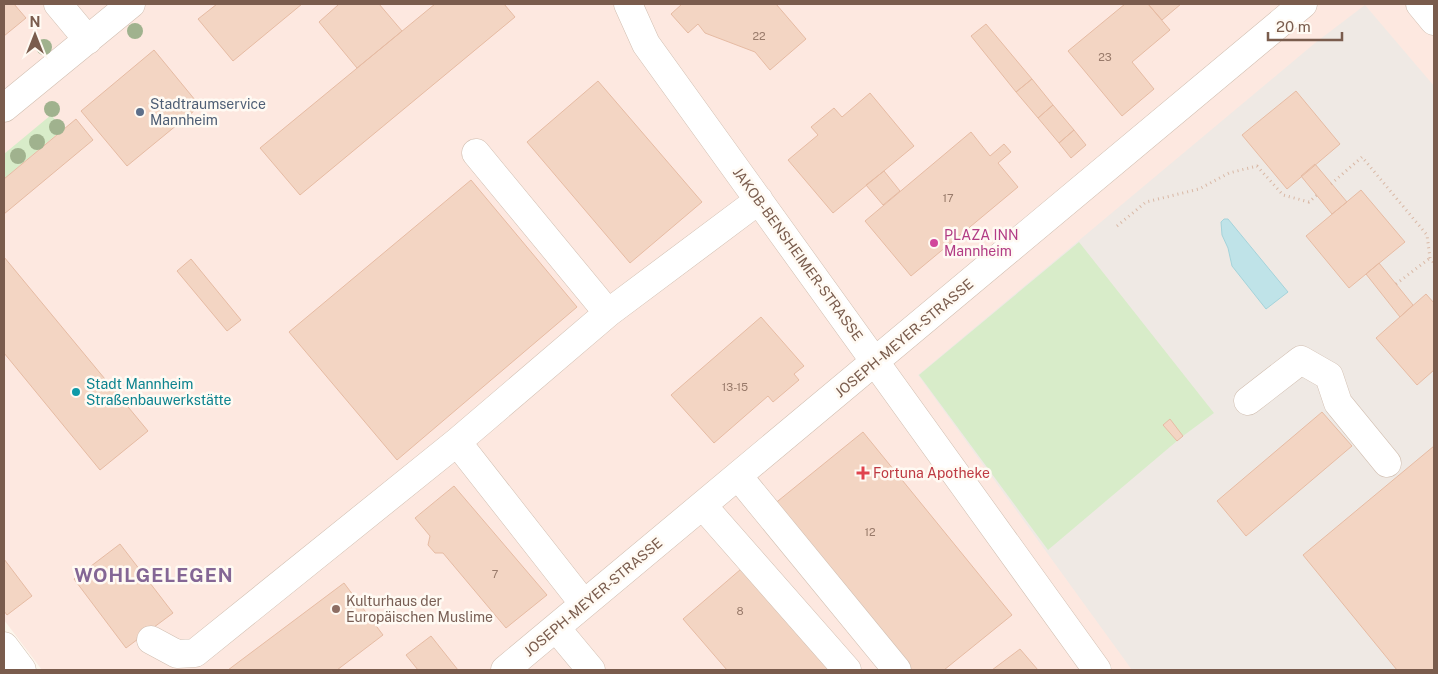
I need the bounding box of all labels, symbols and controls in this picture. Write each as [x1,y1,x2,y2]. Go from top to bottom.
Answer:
north arrow [10,10,60,60]
scale bar [1268,10,1342,42]
text: N [30,14,40,30]
text: 20 m [1276,18,1311,35]
house number: 22 [752,30,766,42]
house number: 23 [1098,51,1112,63]
place label: Stadtraumservice Mannheim [150,96,266,128]
marker: Stadtraumservice Mannheim [134,106,146,118]
street label: JAKOB-BENSHEIMER-STRASSE [730,164,866,344]
house number: 17 [942,192,954,204]
place label: PLAZA INN Mannheim [944,227,1019,259]
marker: PLAZA INN Mannheim [928,237,940,249]
street label: JOSEPH-MEYER-STRASSE [832,275,976,401]
place label: Stadt Mannheim Straßenbauwerkstätte [86,376,232,408]
house number: 13-15 [722,381,748,393]
marker: Stadt Mannheim Straßenbauwerkstätte [70,386,82,398]
place label: Fortuna Apotheke [873,465,990,481]
marker: Fortuna Apotheke [857,467,869,479]
house number: 12 [864,526,876,538]
street label: JOSEPH-MEYER-STRASSE [521,534,665,660]
district label: WOHLGELEGEN [74,564,234,586]
house number: 7 [492,568,499,580]
place label: Kulturhaus der Europäischen Muslime [346,593,493,625]
marker: Kulturhaus der Europäischen Muslime [330,603,342,615]
house number: 8 [736,605,744,617]

